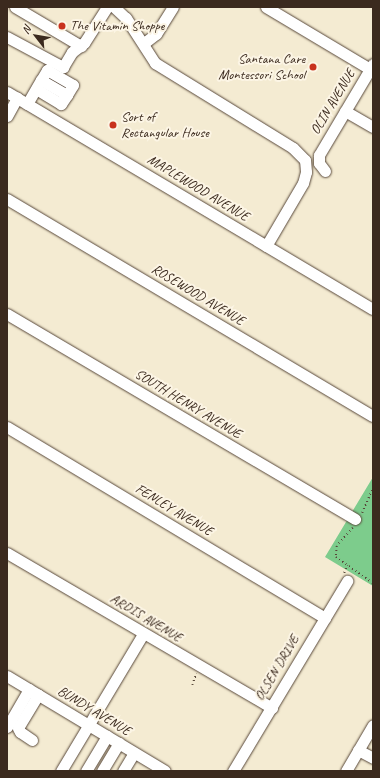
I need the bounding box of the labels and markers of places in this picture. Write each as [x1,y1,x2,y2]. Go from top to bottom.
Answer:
place label: The Vitamin Shoppe [70,18,165,34]
marker: The Vitamin Shoppe [57,21,67,31]
place label: Santana Care Montessori School [219,51,305,84]
marker: Santana Care Montessori School [308,62,318,72]
place label: Sort of Rectangular House [121,109,209,142]
marker: Sort of Rectangular House [108,120,118,130]

